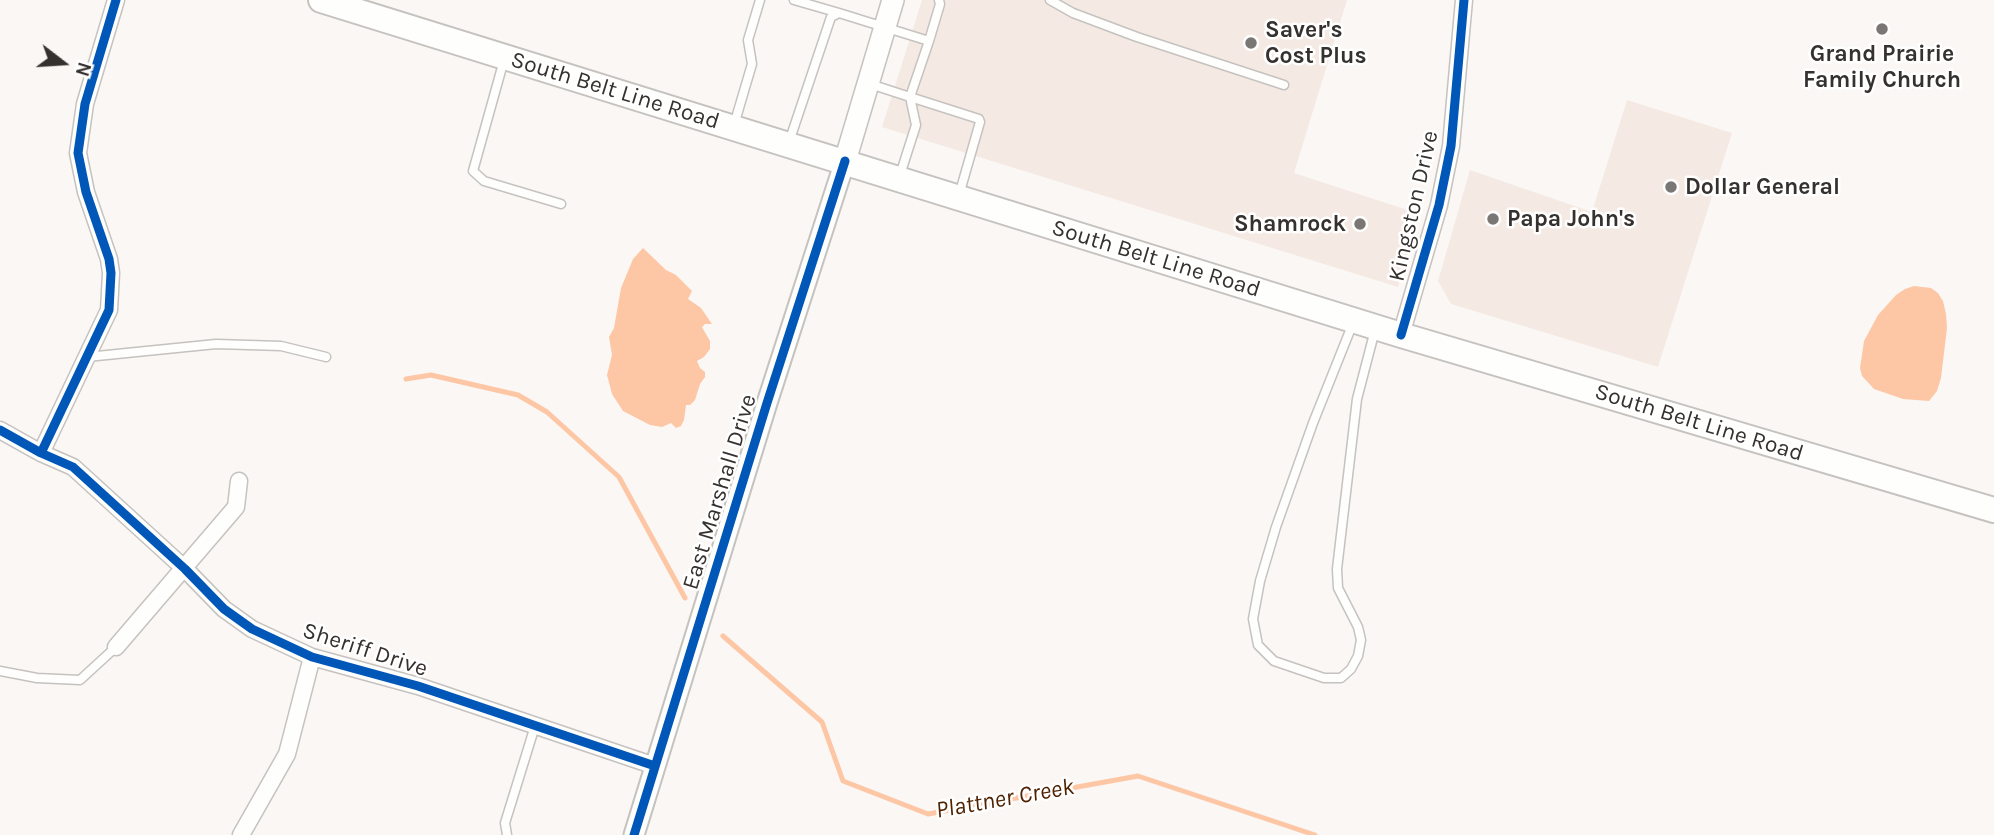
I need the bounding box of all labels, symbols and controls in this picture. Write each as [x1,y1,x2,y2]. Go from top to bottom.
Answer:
place label: Saver's Cost Plus [1265,16,1367,70]
marker: Grand Prairie Family Church [1874,21,1890,37]
north arrow [28,28,98,98]
marker: Saver's Cost Plus [1243,35,1259,51]
place label: Grand Prairie Family Church [1803,40,1961,94]
street label: South Belt Line Road [507,46,723,136]
text: N [71,59,96,79]
street label: Kingston Drive [1383,128,1445,284]
place label: Dollar General [1685,173,1840,201]
marker: Dollar General [1663,179,1679,195]
place label: Papa John's [1507,205,1635,233]
place label: Shamrock [1234,210,1346,238]
marker: Papa John's [1485,211,1501,227]
street label: South Belt Line Road [1048,214,1264,304]
marker: Shamrock [1352,216,1368,232]
street label: South Belt Line Road [1591,378,1807,468]
street label: East Marshall Drive [677,391,763,593]
street label: Sheriff Drive [299,617,431,683]
water label: Plattner Creek [934,773,1076,825]

